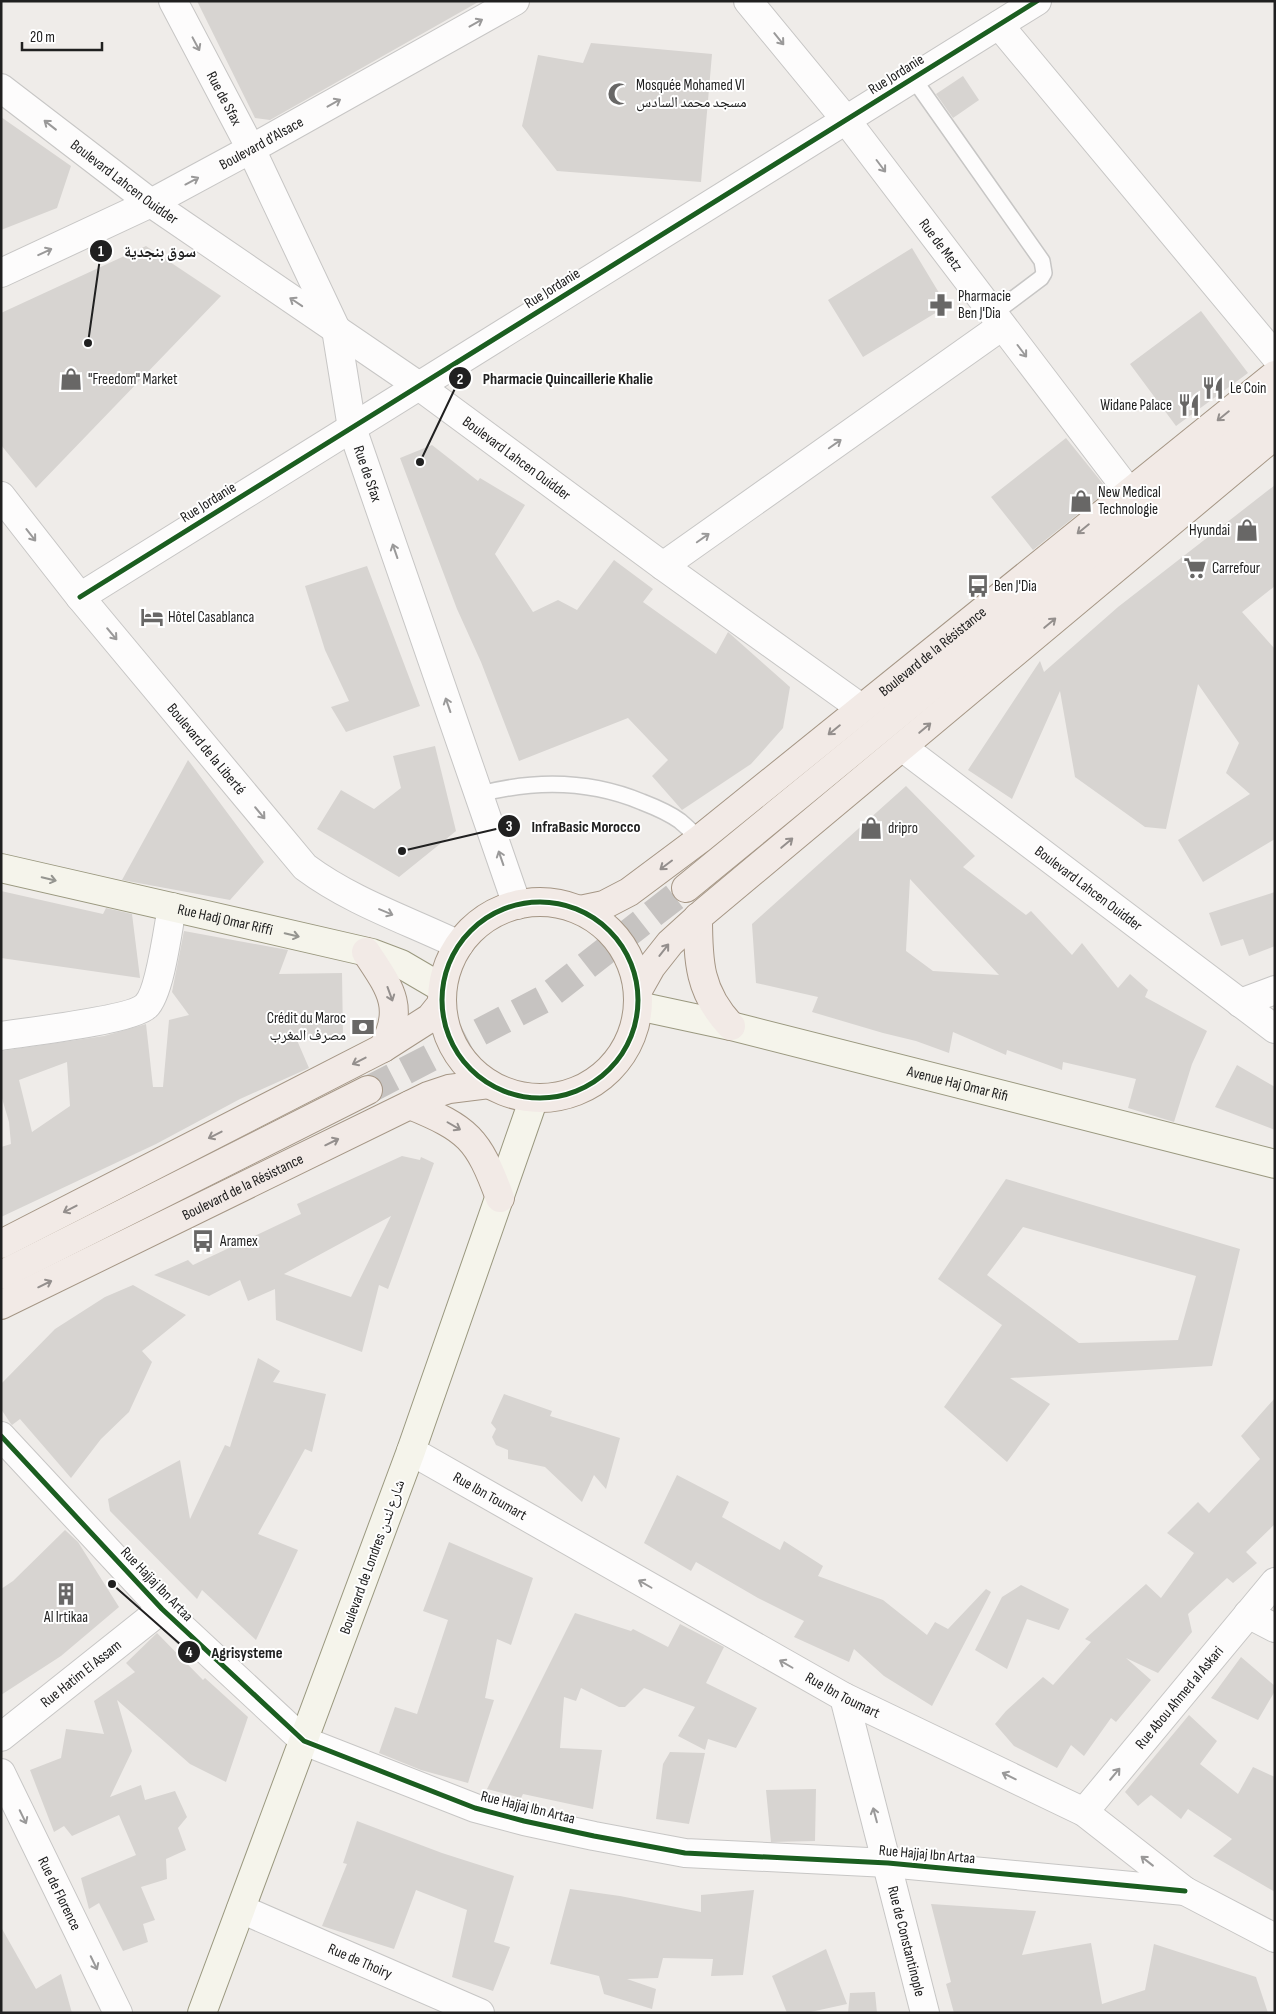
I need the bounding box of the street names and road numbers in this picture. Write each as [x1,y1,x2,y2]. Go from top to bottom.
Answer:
street label: Rue Jordanie [865,50,928,99]
street label: Rue de Sfax [202,68,246,129]
street label: Boulevard d'Alsace [216,113,307,174]
street label: Boulevard Lahcen Ouidder [66,136,182,229]
street label: Rue de Metz [914,215,967,276]
street label: Rue Jordanie [521,264,584,313]
street label: Boulevard Lahcen Ouidder [459,412,575,505]
street label: Rue de Sfax [349,443,386,505]
street label: Rue Jordanie [177,478,240,527]
street label: Boulevard de la Résistance [875,603,990,701]
street label: Boulevard de la Liberté [163,700,250,799]
street label: Boulevard Lahcen Ouidder [1031,842,1146,936]
street label: Rue Hadj Omar Riffi [176,900,275,940]
street label: Avenue Haj Omar Rifi [904,1062,1010,1106]
street label: Boulevard de la Résistance [179,1149,307,1225]
street label: Rue Ibn Toumart [450,1468,531,1525]
street label: Boulevard de Londres شارع لندن [336,1477,409,1637]
street label: Rue Hajjaj Ibn Artaa [116,1543,197,1626]
street label: Rue Hatim El Assam [37,1636,126,1712]
street label: Rue Abou Ahmed al Askari [1131,1642,1228,1753]
street label: Rue Ibn Toumart [802,1668,883,1723]
street label: Rue Hajjaj Ibn Artaa [479,1787,577,1828]
street label: Rue Hajjaj Ibn Artaa [878,1841,976,1868]
street label: Rue de Florence [33,1854,85,1934]
street label: Rue de Constantinople [883,1884,929,1999]
street label: Rue de Thoiry [325,1939,395,1984]

